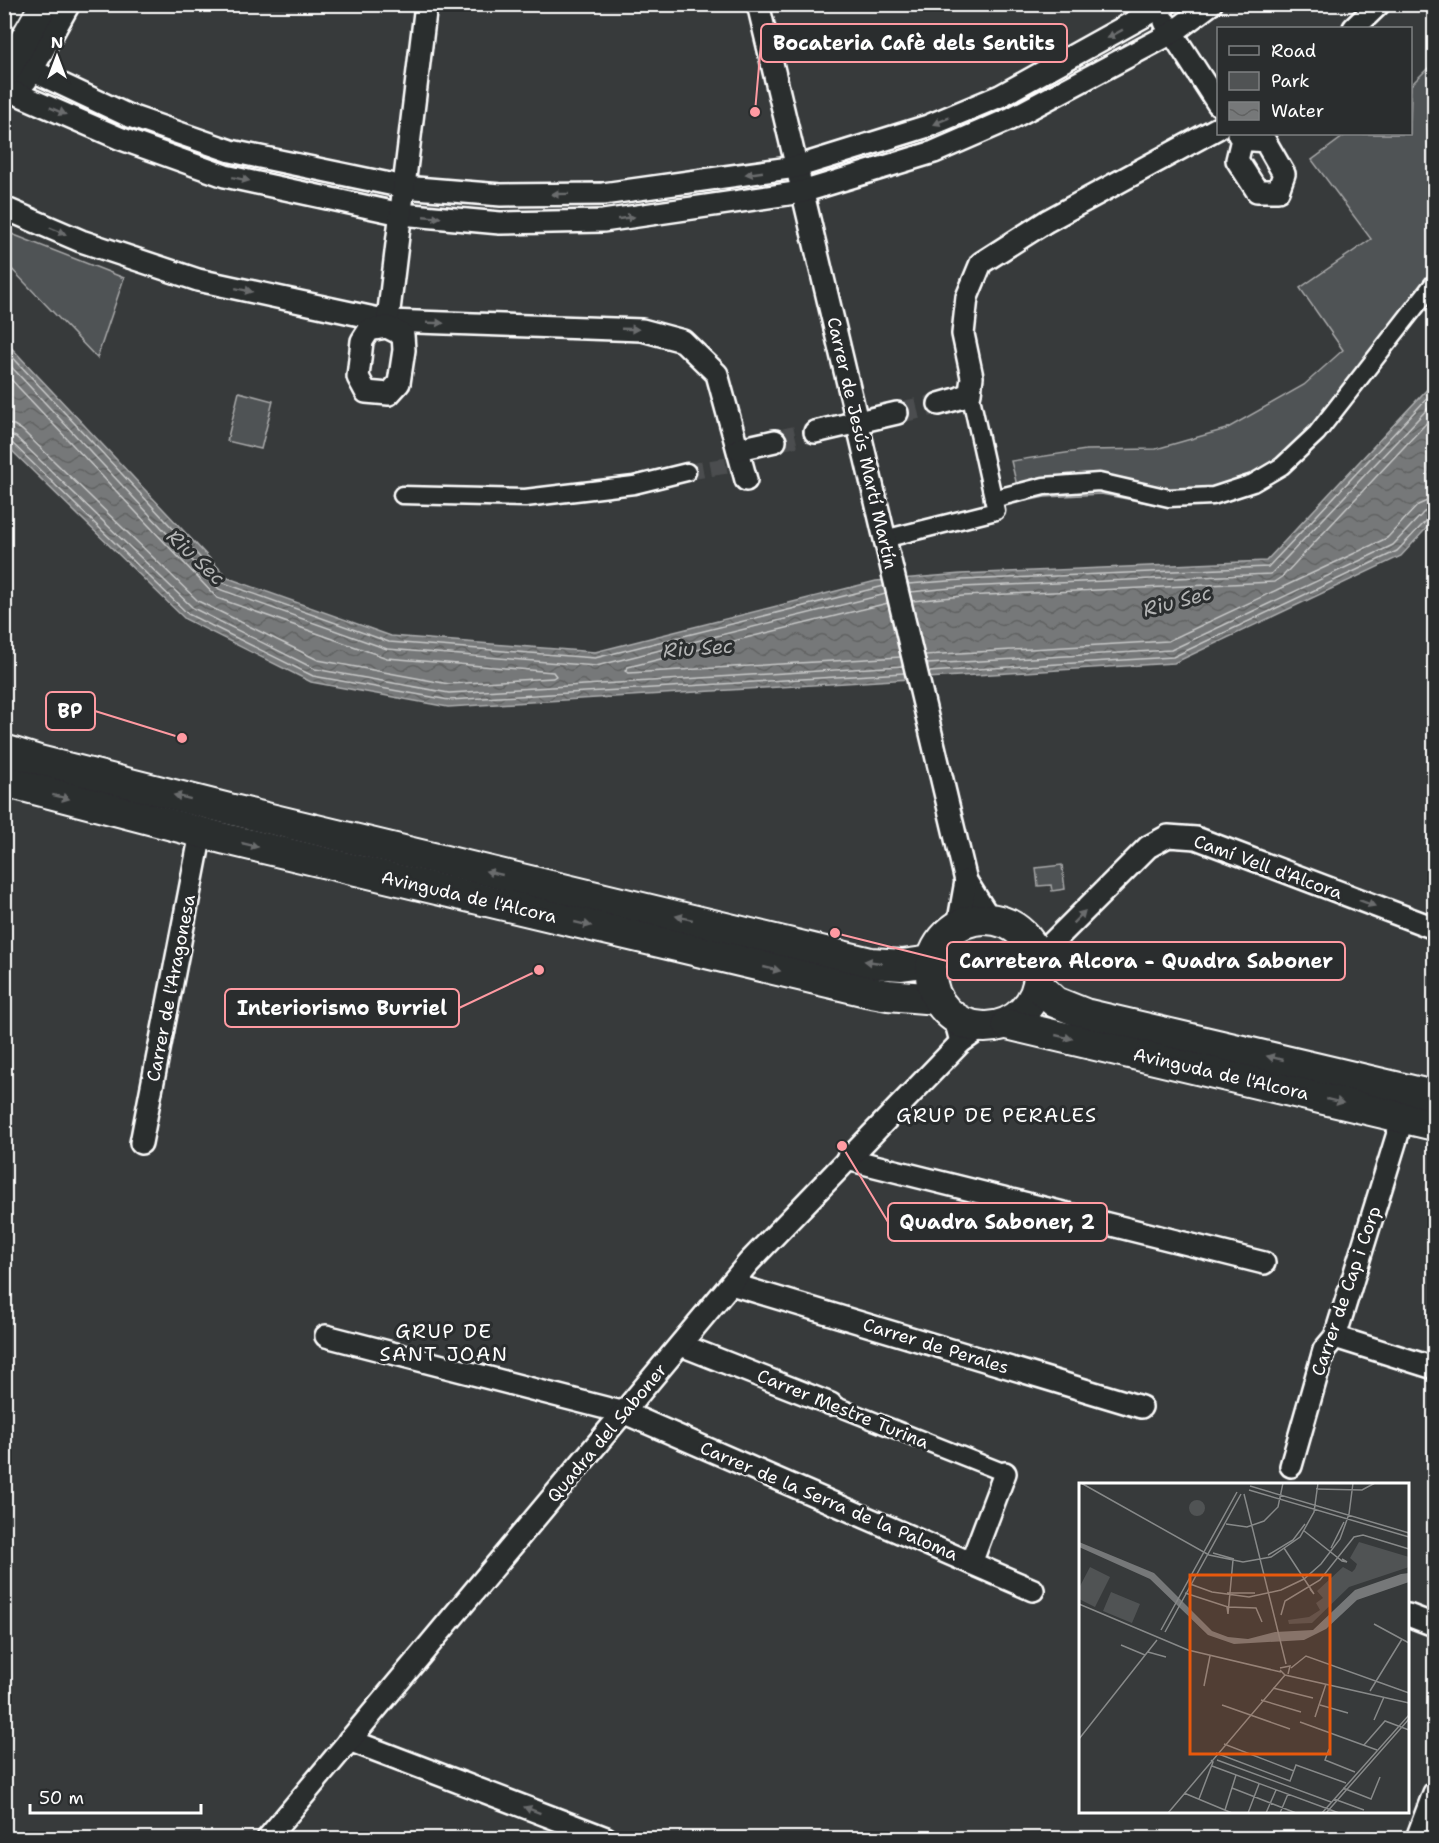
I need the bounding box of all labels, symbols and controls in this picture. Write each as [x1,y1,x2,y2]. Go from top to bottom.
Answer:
callout: Bocateria Cafè dels Sentits [761,24,1067,62]
north arrow [27,27,87,87]
legend [1217,27,1412,135]
one-way arrow [1106,29,1123,39]
text: Bocateria Cafè dels Sentits [773,30,1055,56]
text: N [51,32,63,53]
text: Road [1271,39,1316,63]
text: Park [1271,69,1310,93]
text: Water [1271,99,1324,123]
one-way arrow [50,107,67,116]
one-way arrow [931,116,949,126]
one-way arrow [744,169,763,178]
one-way arrow [232,175,251,184]
one-way arrow [550,189,569,199]
one-way arrow [422,212,441,222]
one-way arrow [617,213,636,222]
one-way arrow [50,226,68,236]
one-way arrow [234,286,253,295]
street label: Carrer de Jesús Martí Martín [821,315,903,571]
one-way arrow [426,318,445,328]
one-way arrow [621,325,640,334]
water label: Riu Sec [161,524,231,590]
water label: Riu Sec [1140,579,1214,623]
water label: Riu Sec [662,633,734,663]
callout: BP [46,692,95,730]
text: BP [57,698,83,724]
one-way arrow [173,792,191,802]
one-way arrow [52,793,70,802]
street label: Camí Vell d'Alcora [1190,829,1346,905]
one-way arrow [241,841,259,851]
street label: Avinguda de l'Alcora [379,865,559,929]
one-way arrow [485,867,503,877]
street label: Carrer de l'Aragonesa [141,892,201,1084]
one-way arrow [1359,898,1377,908]
one-way arrow [1071,910,1085,924]
one-way arrow [674,913,693,922]
one-way arrow [573,919,592,929]
callout: Carretera Alcora - Quadra Saboner [947,942,1345,980]
text: Carretera Alcora - Quadra Saboner [959,948,1333,974]
one-way arrow [864,958,883,967]
one-way arrow [763,964,782,974]
callout: Interiorismo Burriel [225,989,459,1027]
text: Interiorismo Burriel [237,995,447,1021]
one-way arrow [1054,1032,1073,1042]
street label: Avinguda de l'Alcora [1131,1042,1311,1106]
one-way arrow [1266,1053,1285,1063]
one-way arrow [1326,1097,1345,1106]
district label: GRUP DE PERALES [896,1102,1098,1128]
callout: Quadra Saboner, 2 [888,1203,1107,1241]
street label: Carrer de Cap i Corp [1306,1203,1386,1379]
text: Quadra Saboner, 2 [899,1209,1095,1235]
street label: Carrer de Perales [860,1312,1012,1380]
district label: GRUP DE SANT JOAN [380,1318,508,1367]
street label: Quadra del Saboner [542,1358,672,1508]
street label: Carrer Mestre Turina [754,1364,932,1454]
street label: Carrer de la Serra de la Paloma [696,1436,962,1566]
inset map [1079,1483,1409,1813]
scale bar [30,1777,201,1815]
text: 50 m [39,1786,84,1810]
one-way arrow [522,1805,540,1815]

